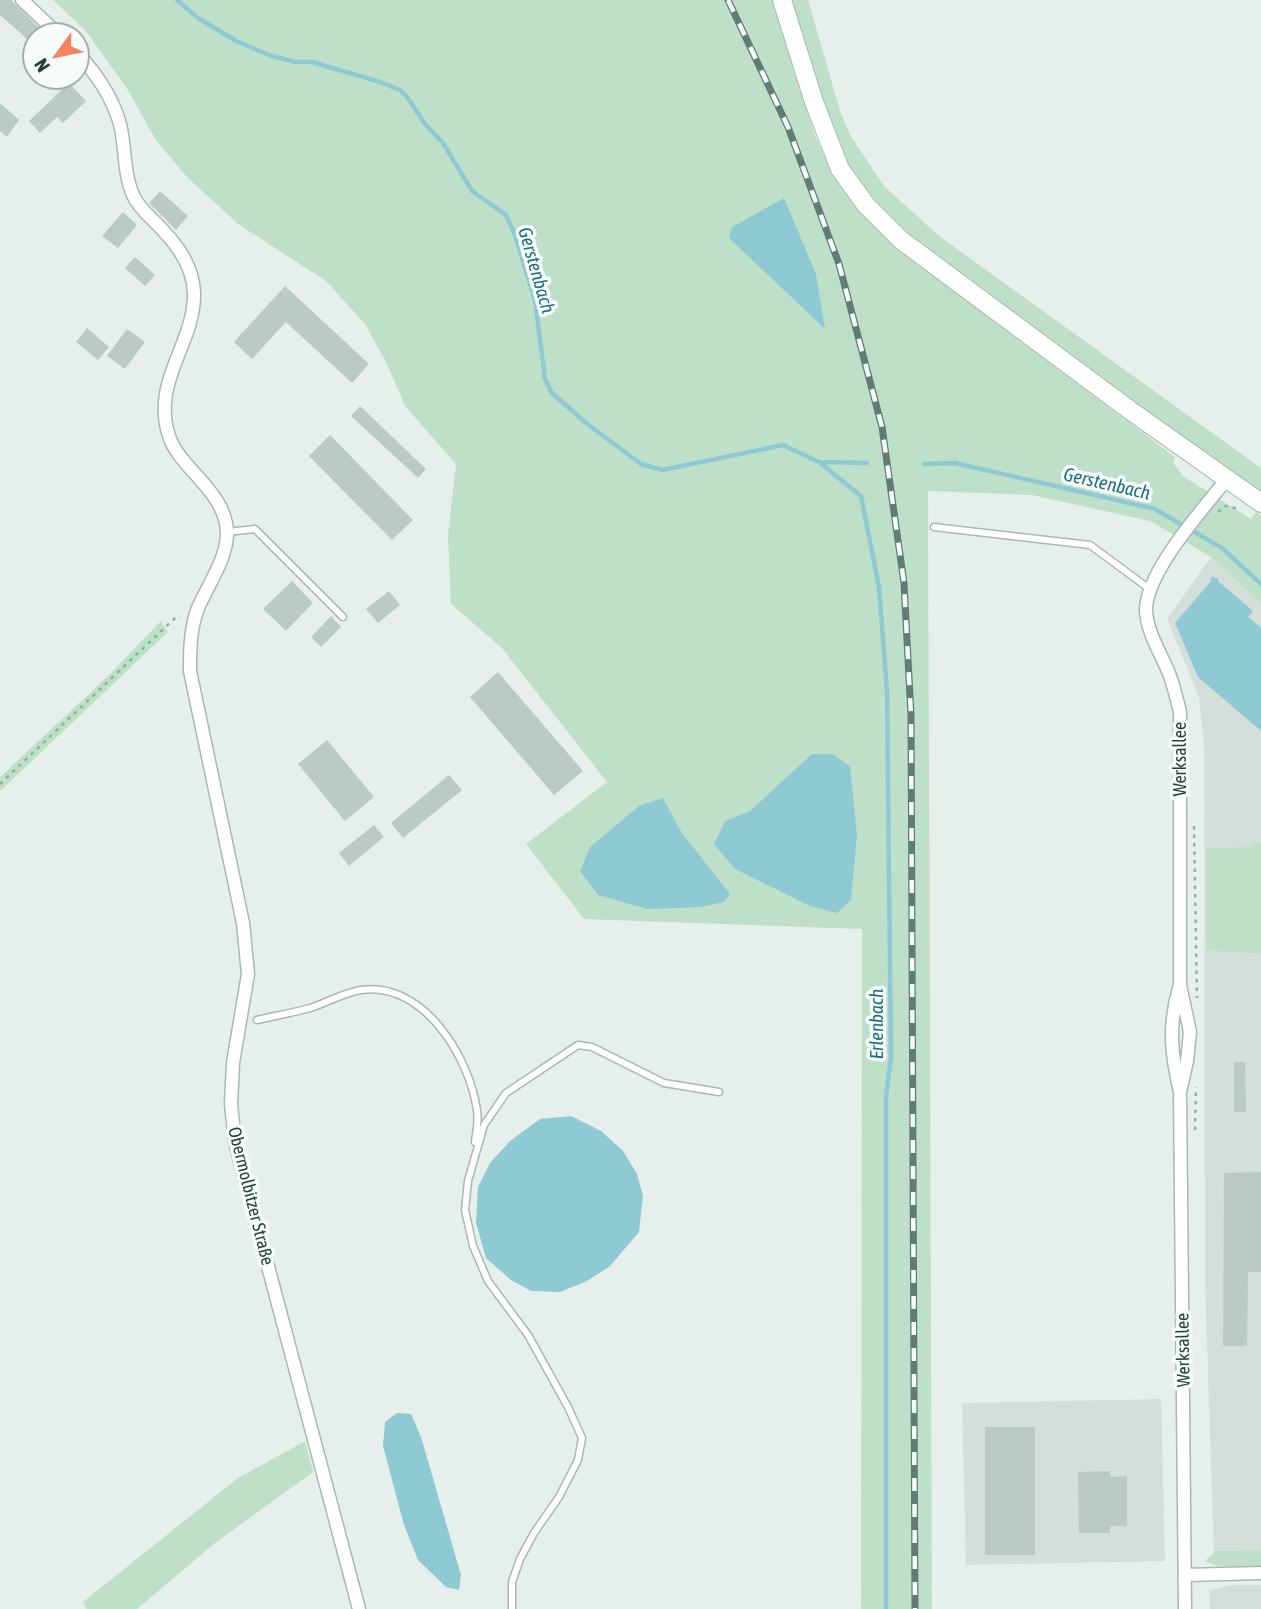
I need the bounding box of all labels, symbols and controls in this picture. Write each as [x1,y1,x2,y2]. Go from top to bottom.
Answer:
north arrow [21,21,91,91]
text: N [29,55,54,76]
water label: Gerstenbach [514,225,560,315]
water label: Gerstenbach [1062,462,1152,504]
street label: Werksallee [1169,722,1190,796]
water label: Erlenbach [865,989,887,1059]
street label: Obermolbitzer Straße [224,1125,279,1267]
street label: Werksallee [1171,1313,1194,1387]

